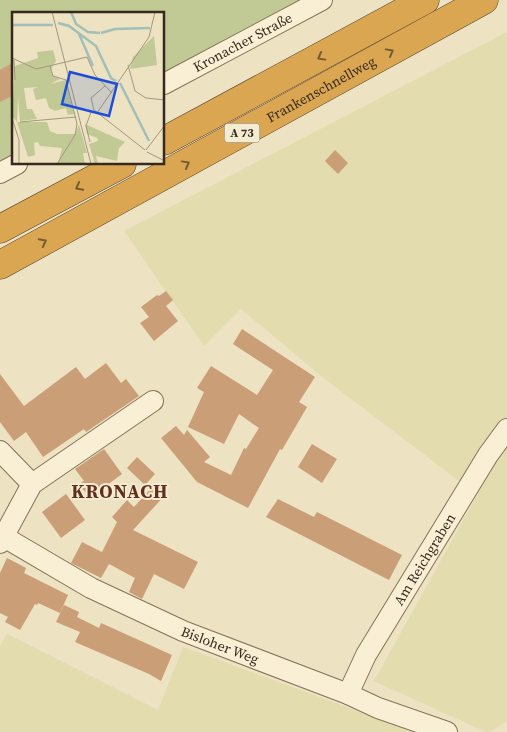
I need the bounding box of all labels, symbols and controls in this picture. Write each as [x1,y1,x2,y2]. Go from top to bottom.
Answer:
street label: Kronacher Straße [189,8,296,77]
inset map [12,12,165,165]
one-way arrow [384,49,393,59]
street label: Frankenschnellweg [263,51,379,127]
one-way arrow [317,51,326,61]
road number: A 73 [224,124,260,142]
one-way arrow [180,160,189,170]
one-way arrow [75,181,84,191]
one-way arrow [38,238,47,248]
district label: KRONACH [71,478,169,504]
street label: Am Reichgraben [389,509,460,609]
street label: Bisloher Weg [178,621,262,669]

